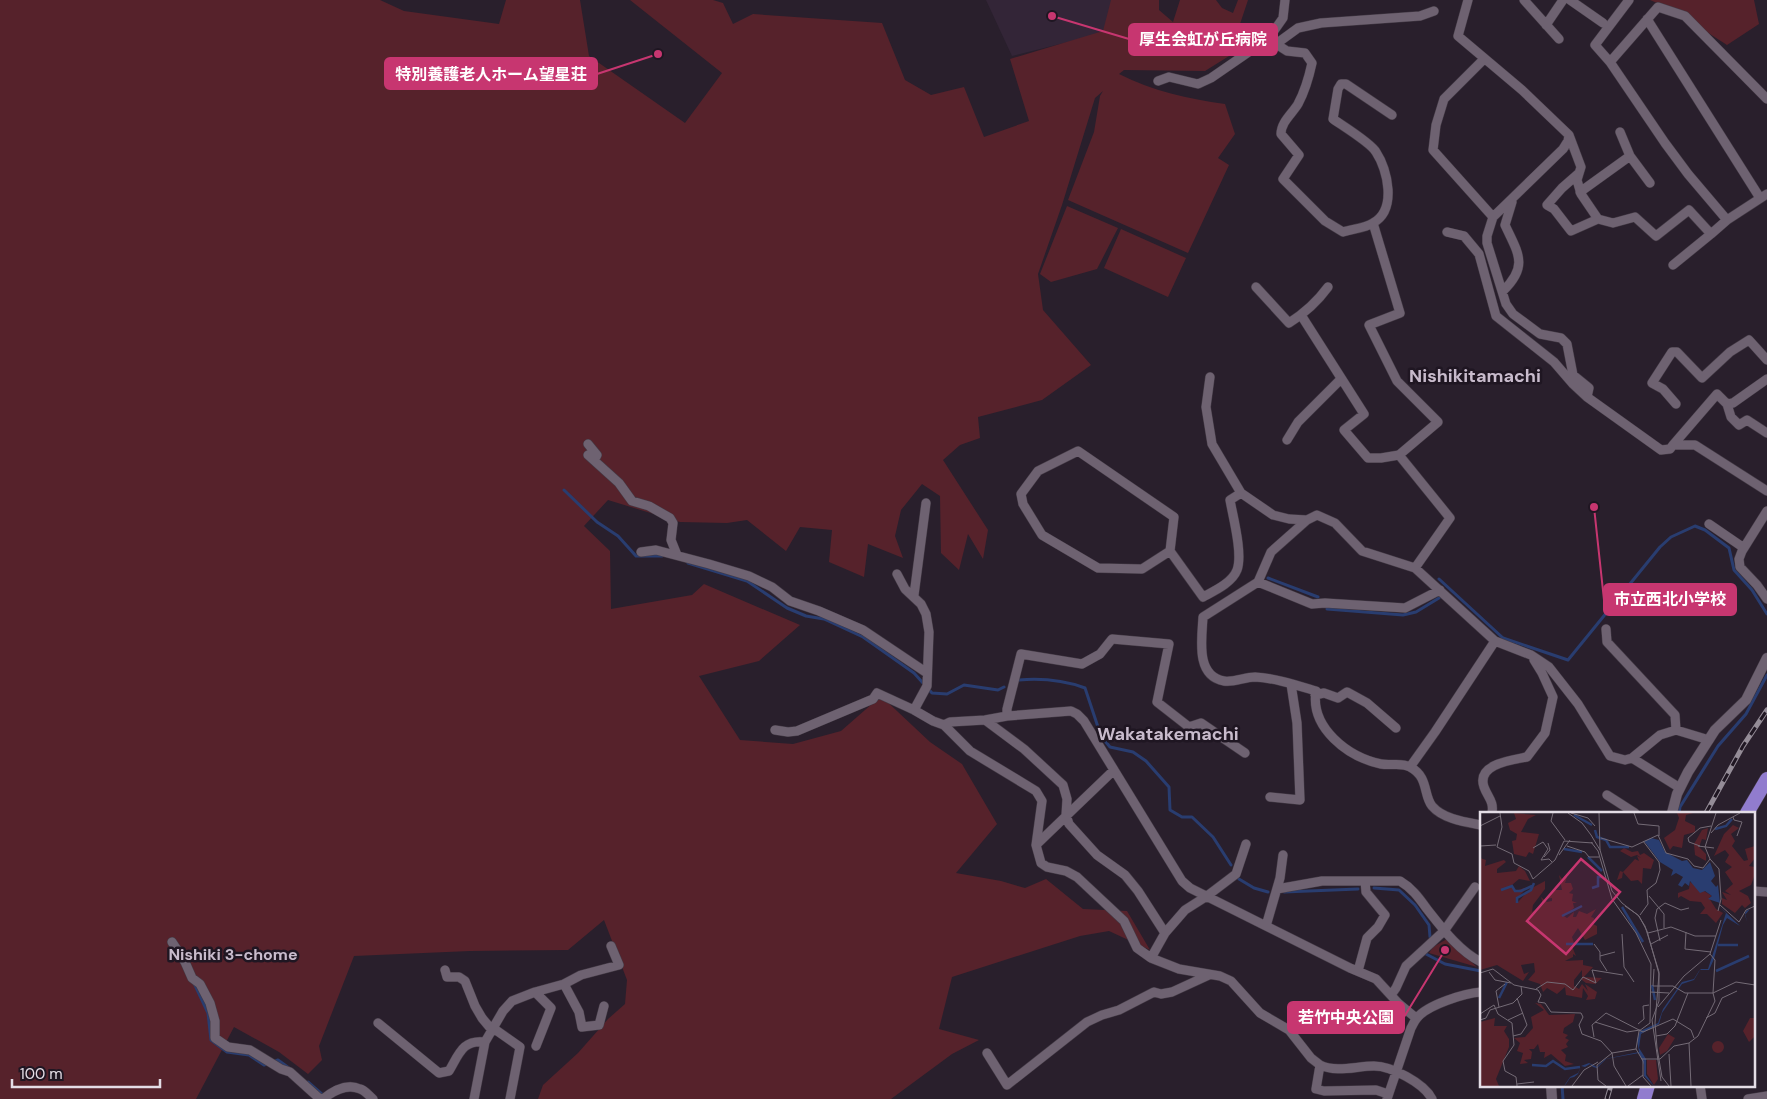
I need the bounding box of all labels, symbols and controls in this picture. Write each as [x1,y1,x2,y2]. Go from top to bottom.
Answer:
callout: 厚生会虹が丘病院 [1129,24,1277,55]
text: 厚生会虹が丘病院 [1139,29,1267,50]
callout: 特別養護老人ホーム望星荘 [385,58,597,89]
text: 特別養護老人ホーム望星荘 [395,64,587,85]
district label: Nishikitamachi [1409,364,1541,388]
callout: 市立西北小学校 [1604,584,1736,615]
text: 市立西北小学校 [1614,589,1726,610]
district label: Wakatakemachi [1097,722,1239,746]
inset map [1480,812,1754,1086]
district label: Nishiki 3-chome [168,944,298,965]
callout: 若竹中央公園 [1288,1002,1404,1033]
text: 若竹中央公園 [1298,1007,1394,1028]
scale bar [12,1056,160,1088]
text: 100 m [20,1064,63,1084]

